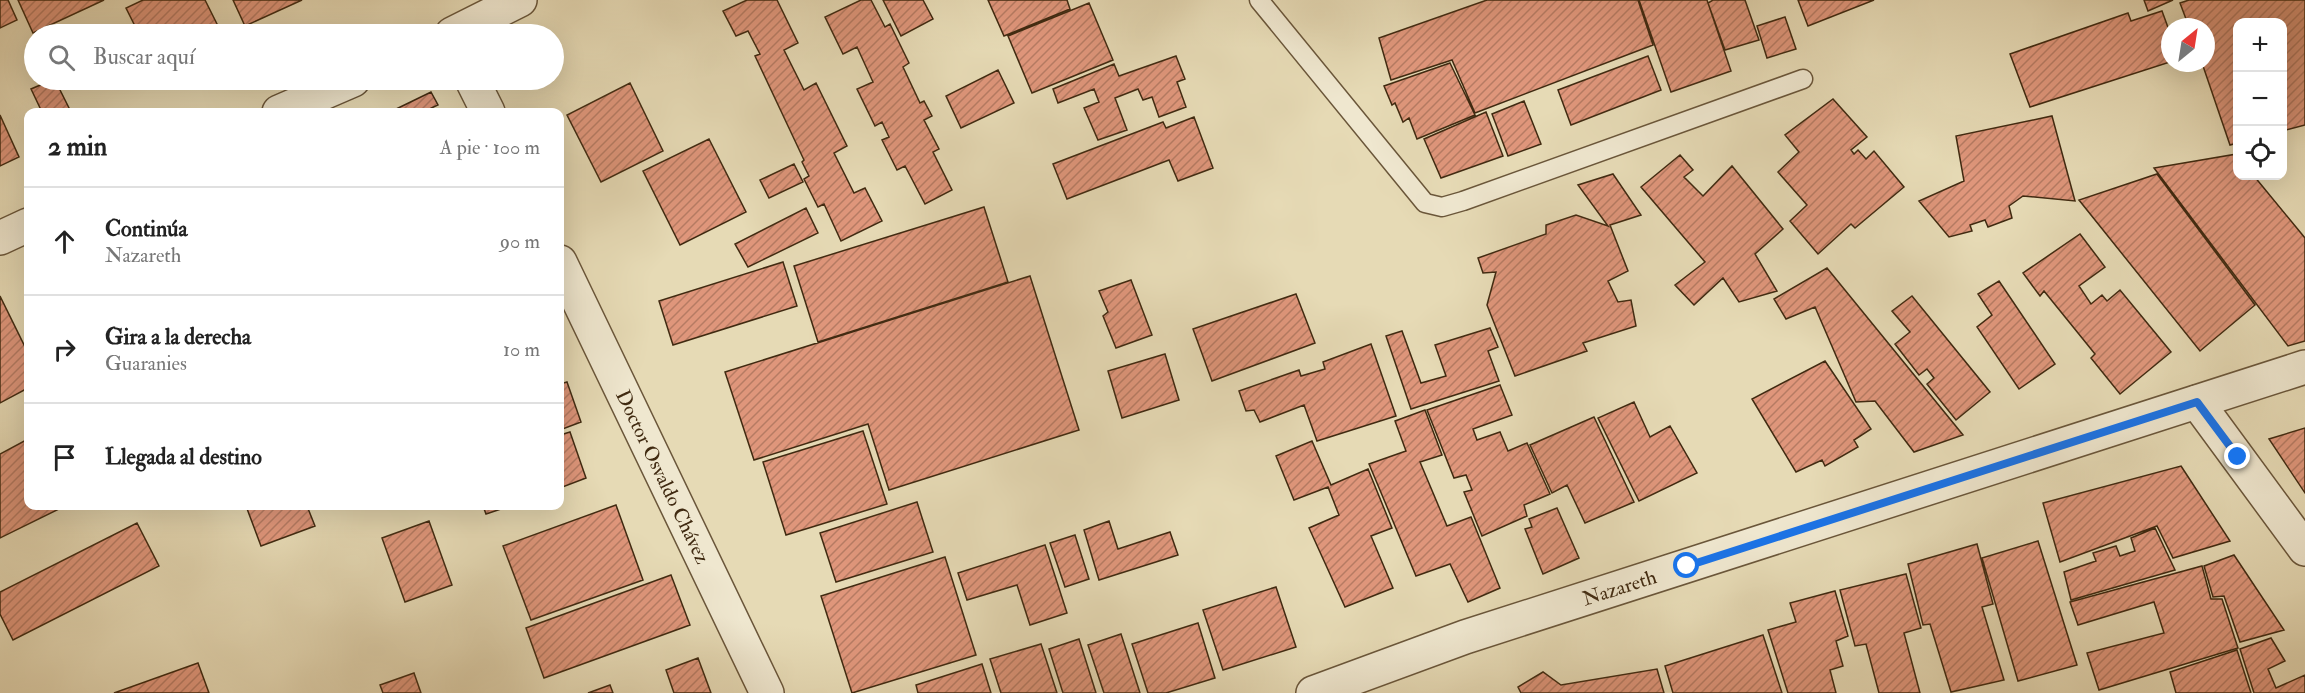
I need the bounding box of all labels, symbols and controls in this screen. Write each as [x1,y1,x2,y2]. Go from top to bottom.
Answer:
north arrow [2161,18,2215,72]
map controls [2233,18,2287,180]
button: + [2233,18,2287,72]
search box [24,24,564,90]
icon: search [45,41,78,74]
text: Buscar aquí [93,43,195,71]
button: − [2233,72,2287,126]
button: locate [2233,126,2287,180]
text: 2 min [48,131,107,163]
text: A pie · 100 m [440,135,540,160]
text: Continúa [105,215,188,243]
icon: ahead [48,225,81,258]
text: 90 m [500,229,540,254]
text: Nazareth [105,243,181,268]
text: Gira a la derecha [105,323,251,351]
icon: right [48,333,81,366]
text: 10 m [503,337,540,362]
text: Guaranies [105,351,187,376]
street label: Doctor Osvaldo Chávez [610,386,715,568]
icon: arrive [48,441,81,474]
text: Llegada al destino [105,443,262,471]
route end [2224,443,2250,469]
route start [1673,552,1699,578]
street label: Nazareth [1579,564,1660,611]

